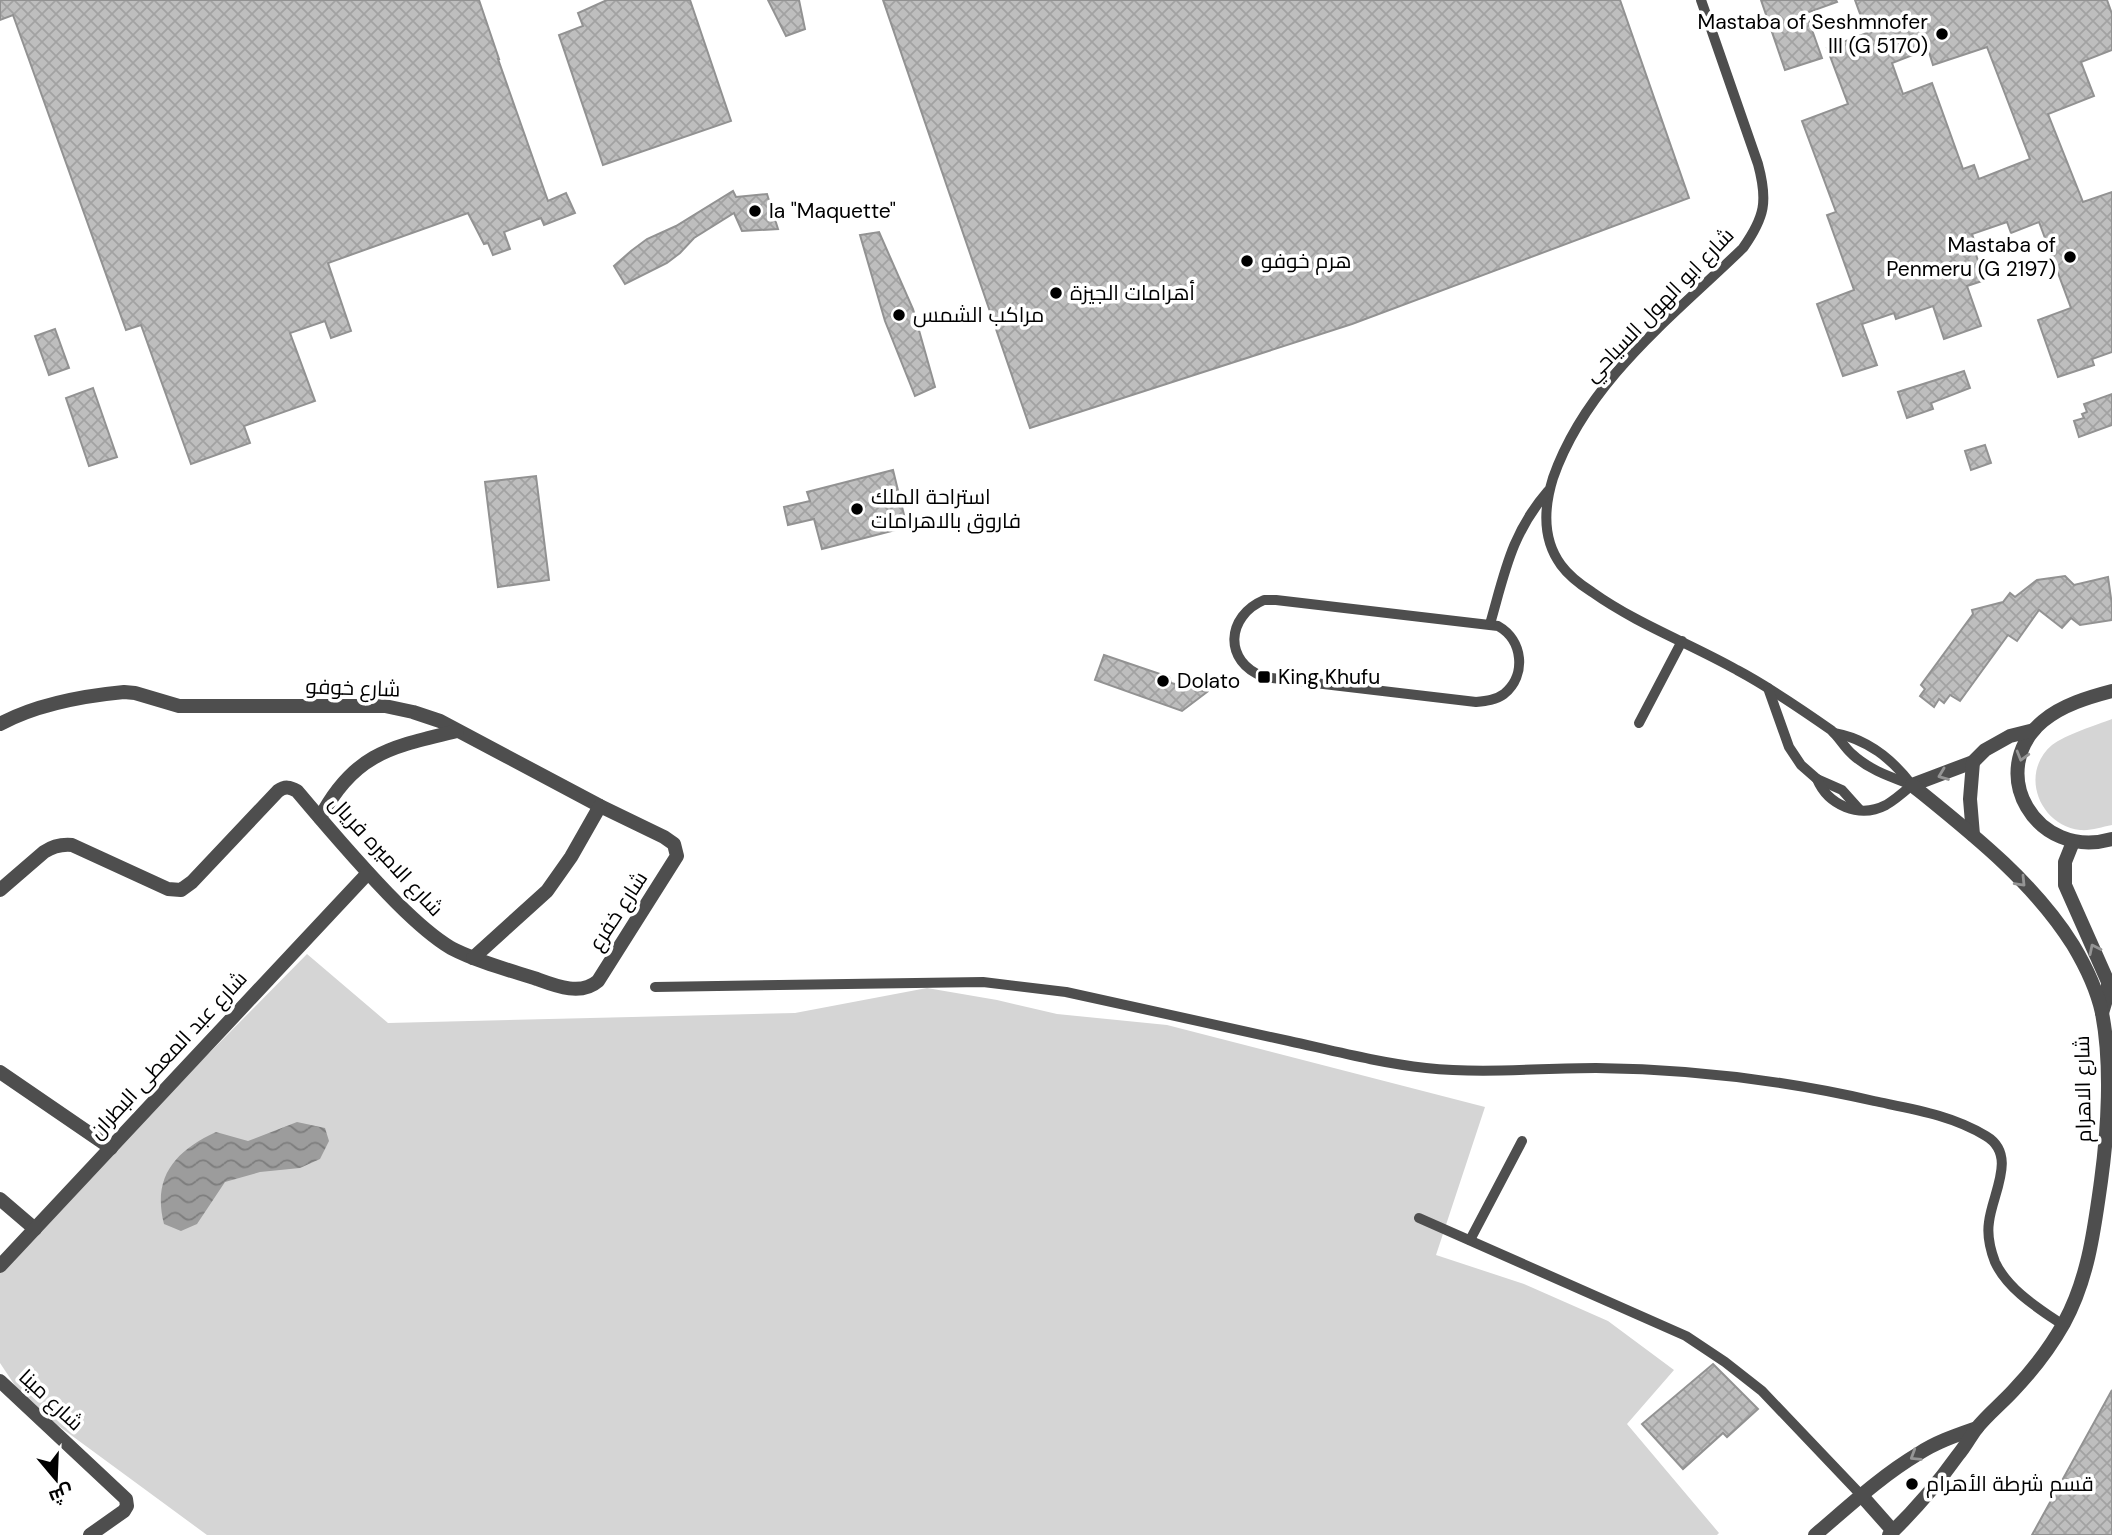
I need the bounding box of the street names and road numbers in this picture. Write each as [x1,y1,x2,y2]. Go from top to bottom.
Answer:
street label: شارع ابو الهول السياحي [1578,222,1741,390]
street label: شارع خوفو [305,672,401,704]
street label: شارع الاميره فريال [323,789,449,923]
street label: شارع خفرع [582,866,654,956]
street label: شارع عبد المعطى البطران [83,965,253,1145]
street label: شارع الاهرام [2068,1035,2098,1143]
street label: شارع مينا [13,1363,89,1437]

